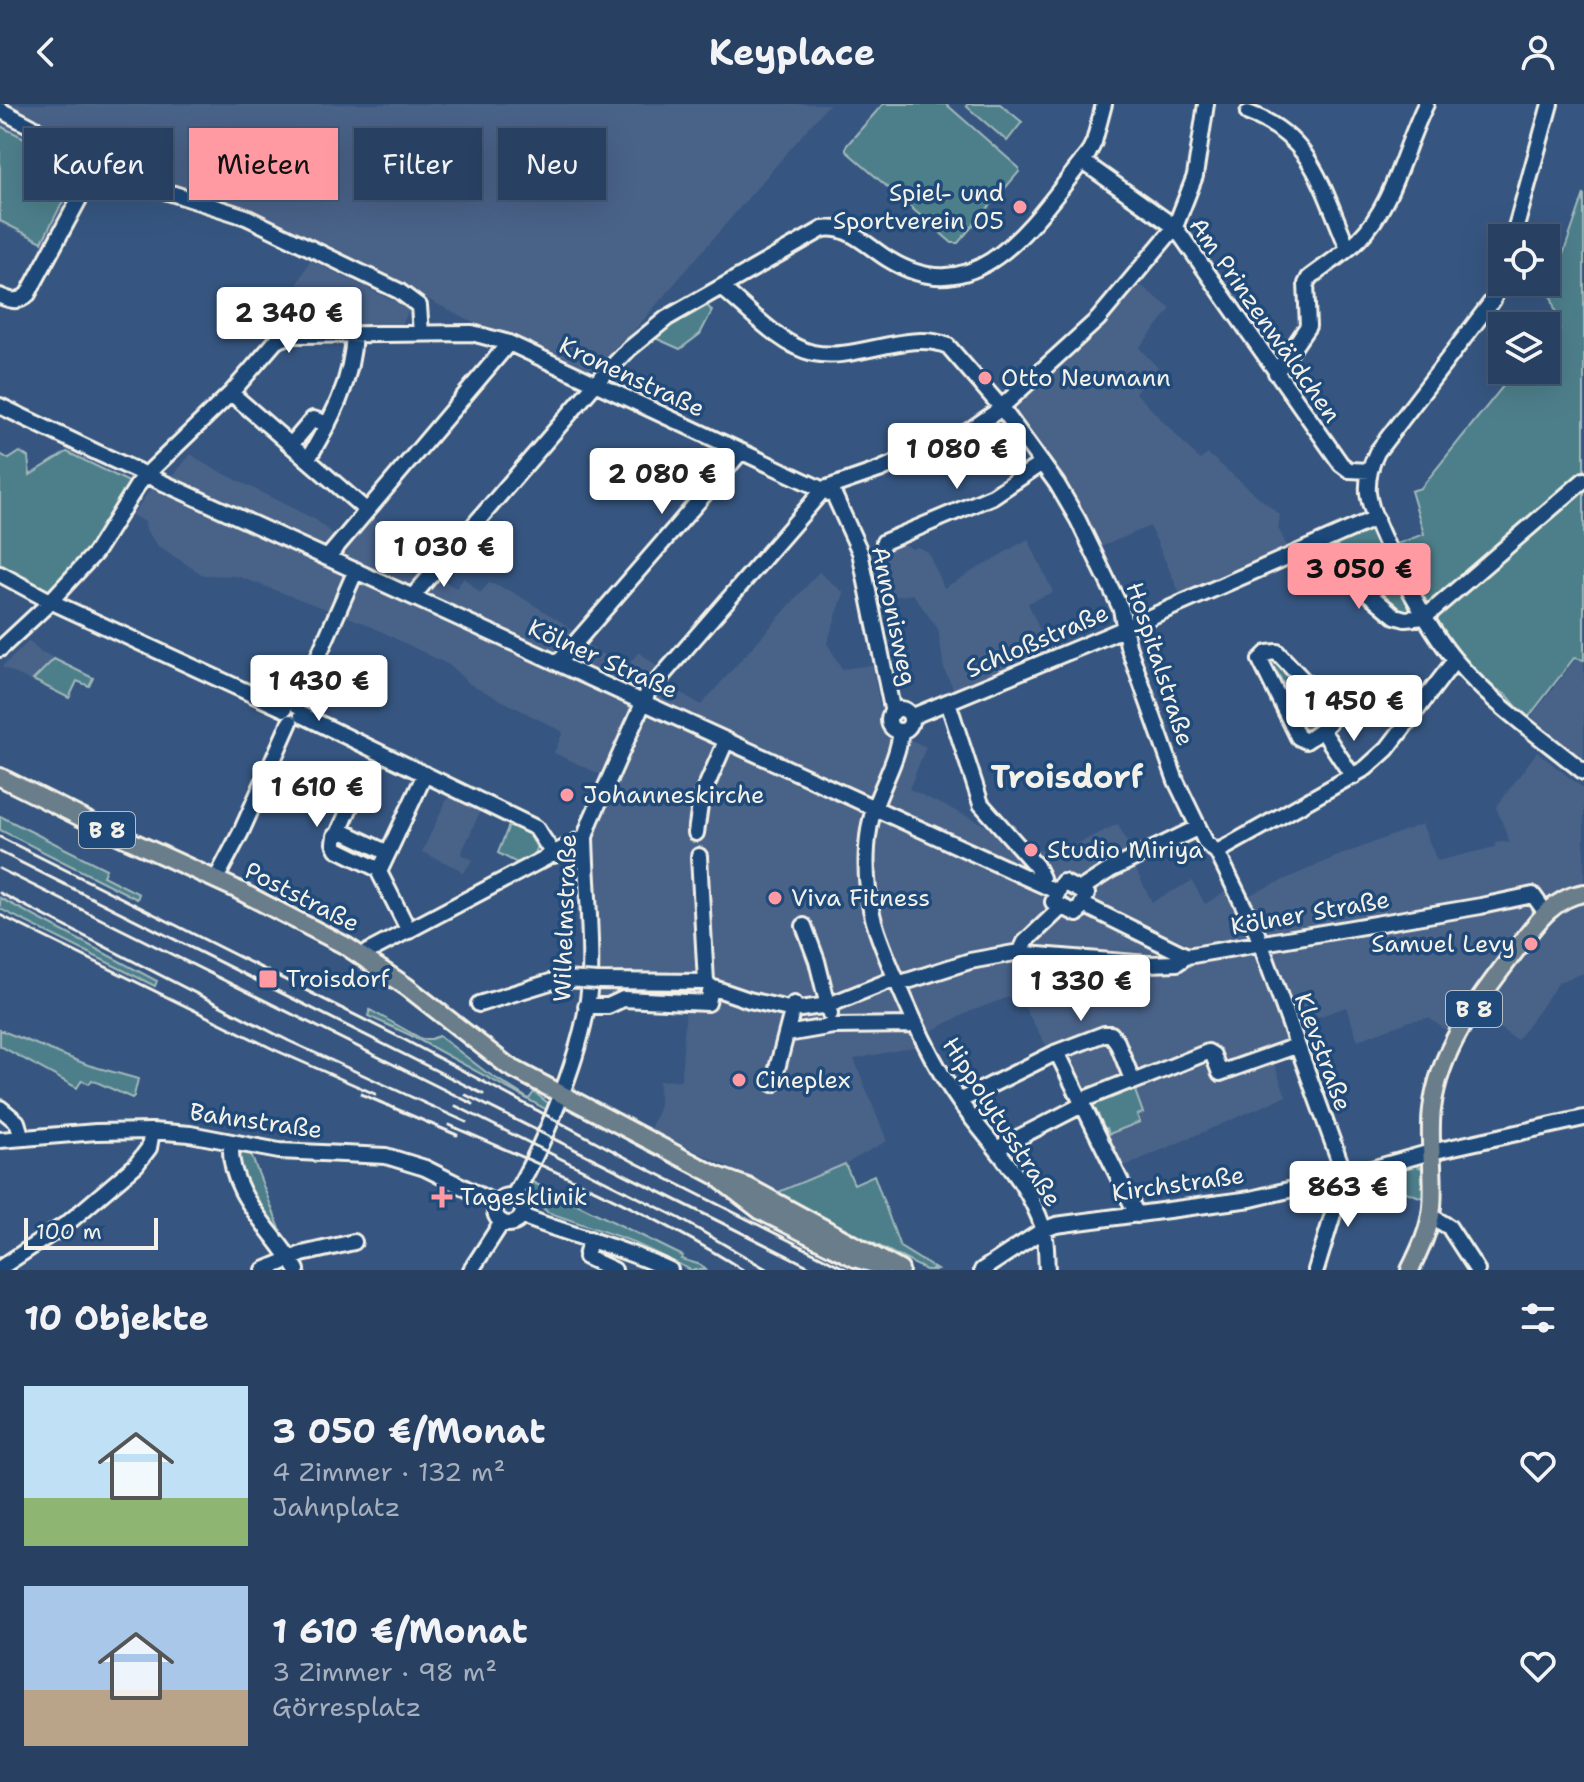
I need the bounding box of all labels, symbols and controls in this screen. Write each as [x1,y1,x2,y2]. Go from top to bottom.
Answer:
text: Keyplace [709,28,875,77]
icon: back [24,30,68,74]
icon: person [1516,30,1560,74]
chip: Kaufen [24,128,173,200]
chip: Mieten [189,128,338,200]
chip: Filter [354,128,482,200]
chip: Neu [498,128,606,200]
place label: Spiel- und Sportverein 05 [833,177,1004,237]
marker: Spiel- und Sportverein 05 [1011,198,1029,216]
street label: Am Prinzenwäldchen [1182,211,1348,429]
map controls [1488,224,1560,384]
button: locate [1488,224,1560,296]
pin: 2 340 € [215,287,363,355]
text: 2 340 € [235,295,343,330]
button: layers [1488,312,1560,384]
street label: Kronenstraße [554,329,710,425]
place label: Otto Neumann [1001,362,1171,394]
marker: Otto Neumann [976,369,994,387]
pin: 1 080 € [883,423,1031,491]
text: 1 080 € [906,431,1008,466]
pin: 2 080 € [588,448,736,516]
text: 2 080 € [608,456,716,491]
pin: 1 030 € [370,521,518,589]
text: 1 030 € [393,529,495,564]
street label: Annonisweg [864,543,924,689]
pin: 3 050 € [1285,543,1433,611]
text: 3 050 € [1306,551,1412,586]
street label: Hospitalstraße [1118,578,1202,750]
street label: Schloßstraße [961,597,1113,685]
street label: Kölner Straße [523,612,683,706]
pin: 1 430 € [245,655,393,723]
text: 1 430 € [268,663,370,698]
pin: 1 450 € [1280,675,1428,743]
text: 1 450 € [1304,683,1404,718]
district label: Troisdorf [991,755,1144,798]
pin: 1 610 € [243,761,391,829]
text: 1 610 € [270,769,364,804]
place label: Johanneskirche [583,779,765,811]
marker: Johanneskirche [558,786,576,804]
road number: B 8 [79,812,135,848]
street label: Wilhelmstraße [546,833,584,1003]
place label: Studio Miriya [1047,834,1203,866]
marker: Studio Miriya [1022,841,1040,859]
street label: Poststraße [239,854,365,940]
place label: Viva Fitness [791,882,930,914]
street label: Kölner Straße [1228,883,1392,943]
marker: Viva Fitness [766,889,784,907]
place label: Samuel Levy [1371,928,1515,960]
marker: Samuel Levy [1522,935,1540,953]
pin: 1 330 € [1007,955,1155,1023]
place label: Troisdorf [286,963,391,995]
text: 1 330 € [1030,963,1132,998]
marker: Troisdorf [257,968,279,990]
street label: Klevstraße [1287,988,1359,1116]
road number: B 8 [1446,991,1502,1027]
street label: Hippolytusstraße [935,1031,1069,1213]
place label: Cineplex [755,1064,851,1096]
marker: Cineplex [730,1071,748,1089]
street label: Bahnstraße [188,1096,324,1146]
street label: Kirchstraße [1110,1159,1246,1209]
pin: 863 € [1292,1161,1404,1229]
text: 863 € [1308,1169,1388,1204]
place label: Tagesklinik [460,1181,587,1213]
marker: Tagesklinik [431,1186,453,1208]
scale bar [24,1214,158,1250]
text: 100 m [36,1217,102,1246]
text: 10 Objekte [24,1295,209,1341]
icon: filters [1516,1296,1560,1340]
text: 3 050 €/Monat [272,1408,545,1454]
icon: home [88,1418,184,1514]
icon: heart [1516,1444,1560,1488]
text: 4 Zimmer · 132 m² [272,1454,505,1489]
text: Jahnplatz [272,1489,400,1524]
text: 1 610 €/Monat [272,1608,528,1654]
icon: home [88,1618,184,1714]
icon: heart [1516,1644,1560,1688]
text: 3 Zimmer · 98 m² [272,1654,497,1689]
text: Görresplatz [272,1689,421,1724]

